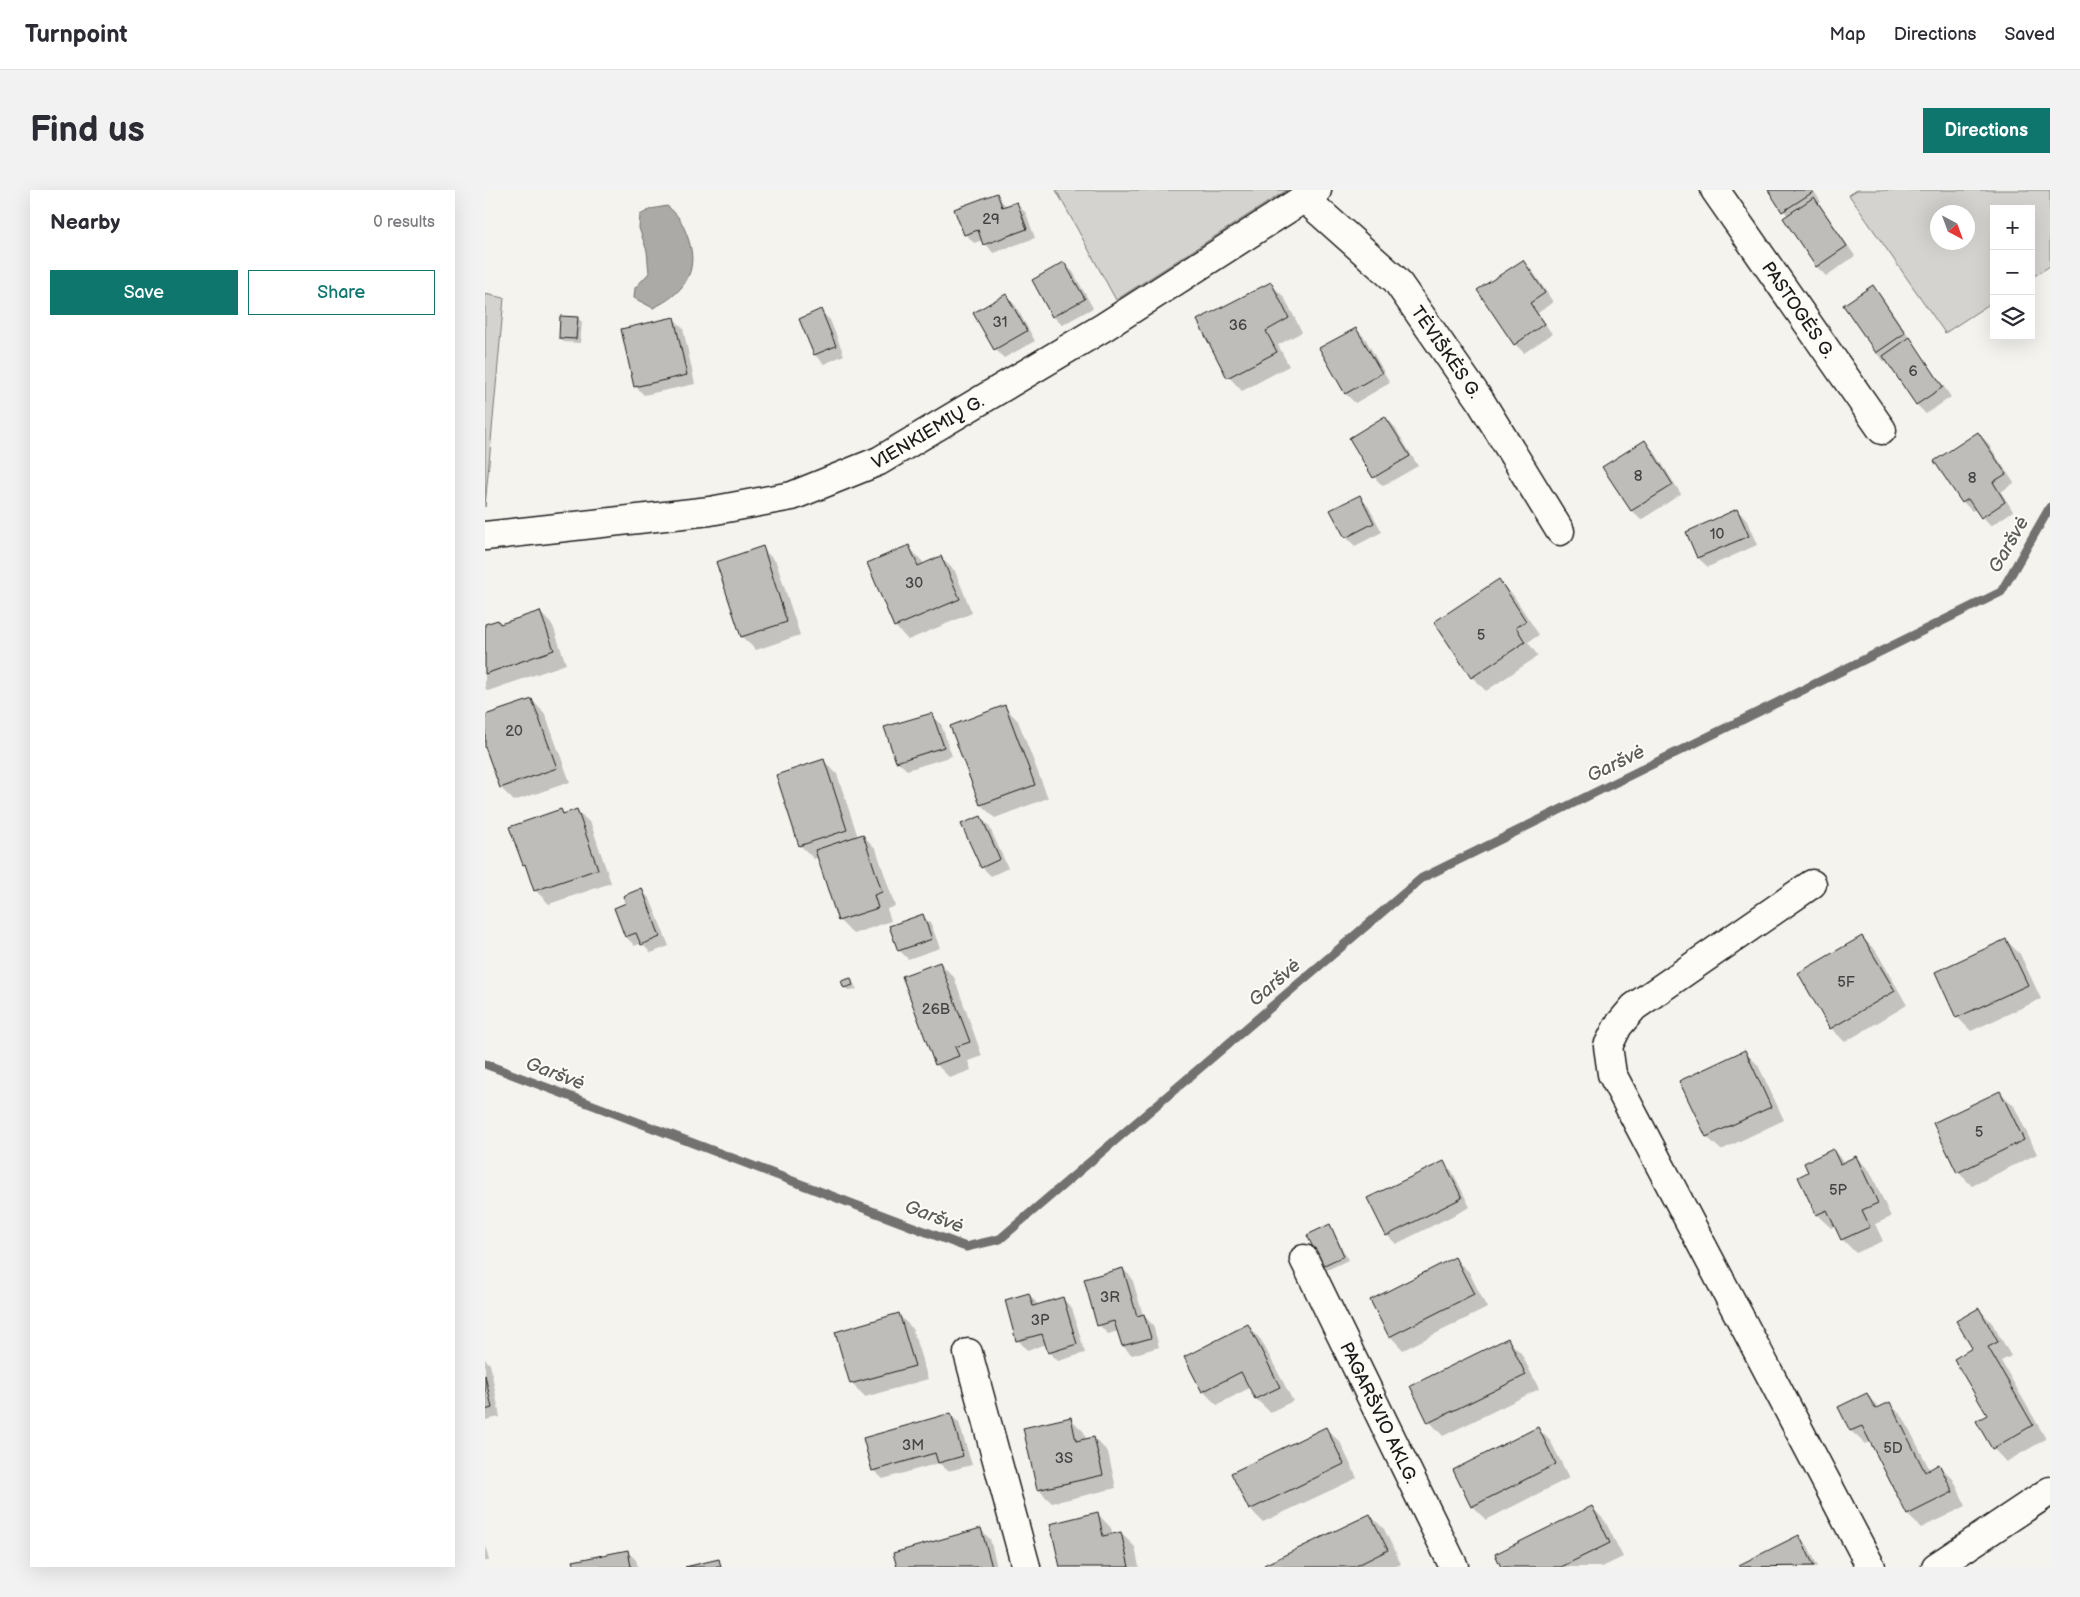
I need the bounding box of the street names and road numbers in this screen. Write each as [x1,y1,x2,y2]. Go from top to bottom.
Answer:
street label: PASTOGĖS G. [1758,258,1839,362]
street label: TĖVIŠKĖS G. [1407,302,1486,402]
street label: VIENKIEMIŲ G. [868,391,988,473]
street label: PAGARŠVIO AKLG. [1336,1339,1422,1487]

